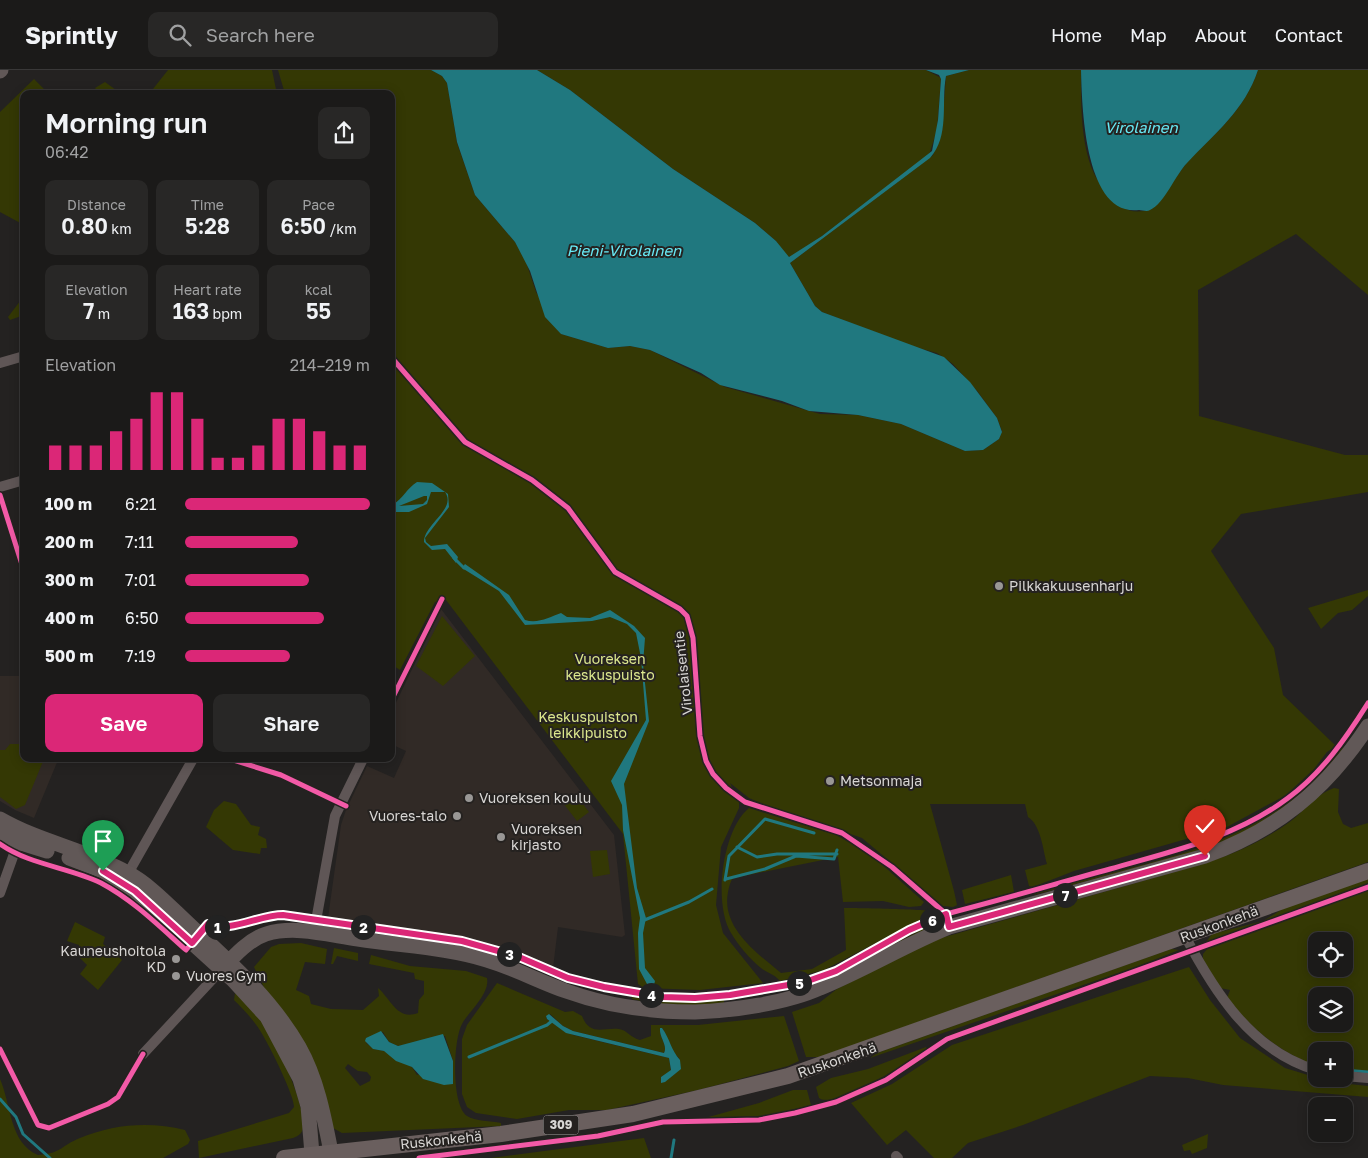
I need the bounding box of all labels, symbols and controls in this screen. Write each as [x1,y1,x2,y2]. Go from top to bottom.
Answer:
search box [148,12,498,57]
text: Sprintly [25,20,118,49]
icon: search [166,21,194,49]
text: Search here [206,23,315,46]
text: Home [1051,24,1102,46]
text: Map [1130,24,1167,46]
text: About [1195,24,1247,46]
text: Contact [1275,24,1343,46]
text: Morning run [45,106,208,139]
button: share [318,107,370,159]
water label: Virolainen [1104,118,1178,136]
text: 06:42 [45,142,88,162]
text: Distance [67,196,126,213]
text: Time [191,196,224,213]
text: Pace [302,196,335,213]
text: 0.80 [61,213,108,239]
text: 5:28 [185,213,230,239]
text: 6:50 [280,213,326,239]
text: km [108,220,132,237]
text: /km [326,220,357,237]
water label: Pieni-Virolainen [567,241,682,259]
text: Elevation [65,281,128,298]
text: Heart rate [173,281,242,298]
text: kcal [305,281,332,298]
text: 7 [83,298,94,324]
text: 163 [173,298,209,324]
text: 55 [306,298,331,324]
text: m [94,305,110,322]
text: bpm [209,305,242,322]
text: Elevation [45,355,116,375]
text: 214–219 m [290,355,370,375]
text: 100 m [45,494,92,514]
text: 6:21 [125,494,157,514]
text: 200 m [45,532,94,552]
text: 7:11 [125,532,154,552]
text: 300 m [45,570,94,590]
text: 7:01 [125,570,156,590]
place label: Pilkkakuusenharju [1009,577,1133,594]
marker: Pilkkakuusenharju [993,580,1005,592]
text: 400 m [45,608,94,628]
text: 6:50 [125,608,159,628]
street label: Virolaisentie [670,630,695,716]
text: 500 m [45,646,94,666]
text: 7:19 [125,646,156,666]
park label: Vuoreksen keskuspuisto [565,650,655,683]
button: Save [45,694,203,752]
button: Share [213,694,370,752]
park label: Keskuspuiston leikkipuisto [538,708,638,741]
place label: Metsonmaja [840,772,922,789]
marker: Metsonmaja [824,775,836,787]
place label: Vuoreksen koulu [479,789,591,806]
marker: Vuoreksen koulu [463,792,475,804]
pin [1184,805,1226,856]
place label: Vuores-talo [369,807,447,824]
marker: Vuores-talo [451,810,463,822]
icon: check [1191,812,1219,840]
pin [82,820,124,871]
place label: Vuoreksen kirjasto [511,820,582,853]
icon: arrive [89,827,117,855]
marker: Vuoreksen kirjasto [495,831,507,843]
pin: 7 [1052,882,1078,908]
text: 7 [1062,887,1069,904]
street label: Ruskonkehä [1177,902,1260,946]
pin: 6 [920,908,944,932]
text: 6 [928,912,937,929]
pin: 1 [204,914,230,940]
pin: 2 [350,914,376,940]
text: 1 [214,919,221,936]
text: 2 [359,919,368,936]
map controls [1308,932,1353,1142]
button: locate [1308,932,1353,977]
place label: Kauneushoitola KD [60,942,166,975]
pin: 3 [496,942,522,966]
text: 3 [505,946,514,963]
marker: Kauneushoitola KD [170,953,182,965]
place label: Vuores Gym [186,967,266,984]
marker: Vuores Gym [170,970,182,982]
pin: 5 [786,970,812,996]
text: 5 [795,975,804,992]
pin: 4 [638,982,664,1008]
text: 4 [647,987,656,1004]
button: layers [1308,987,1353,1032]
street label: Ruskonkehä [795,1038,878,1081]
button: + [1308,1042,1353,1087]
button: − [1308,1097,1353,1142]
road number: 309 [544,1116,578,1134]
street label: Ruskonkehä [399,1127,483,1152]

